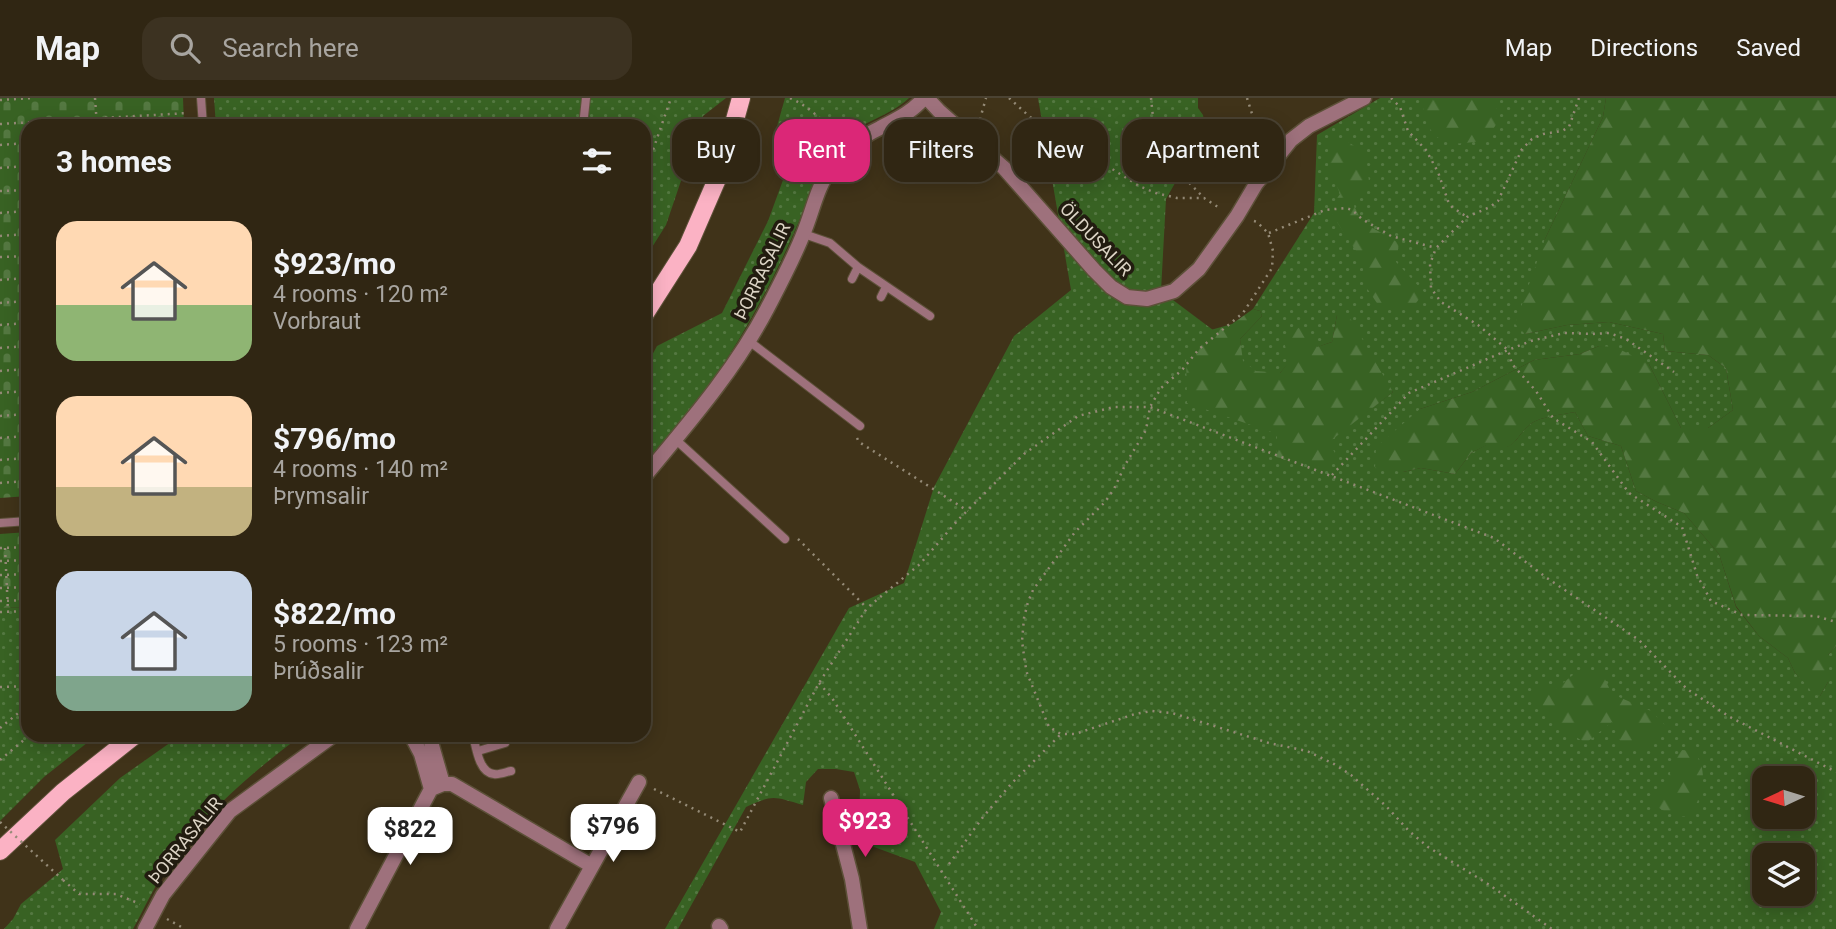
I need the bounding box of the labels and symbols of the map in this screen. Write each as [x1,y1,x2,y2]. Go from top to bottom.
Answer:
street label: ÖLDUSALIR [1056,198,1136,280]
street label: ÞORRASALIR [730,219,794,323]
north arrow [1752,766,1815,830]
street label: ÞORRASALIR [144,793,226,887]
pin: $923 [824,800,906,859]
pin: $796 [572,804,654,864]
pin: $822 [369,808,451,867]

